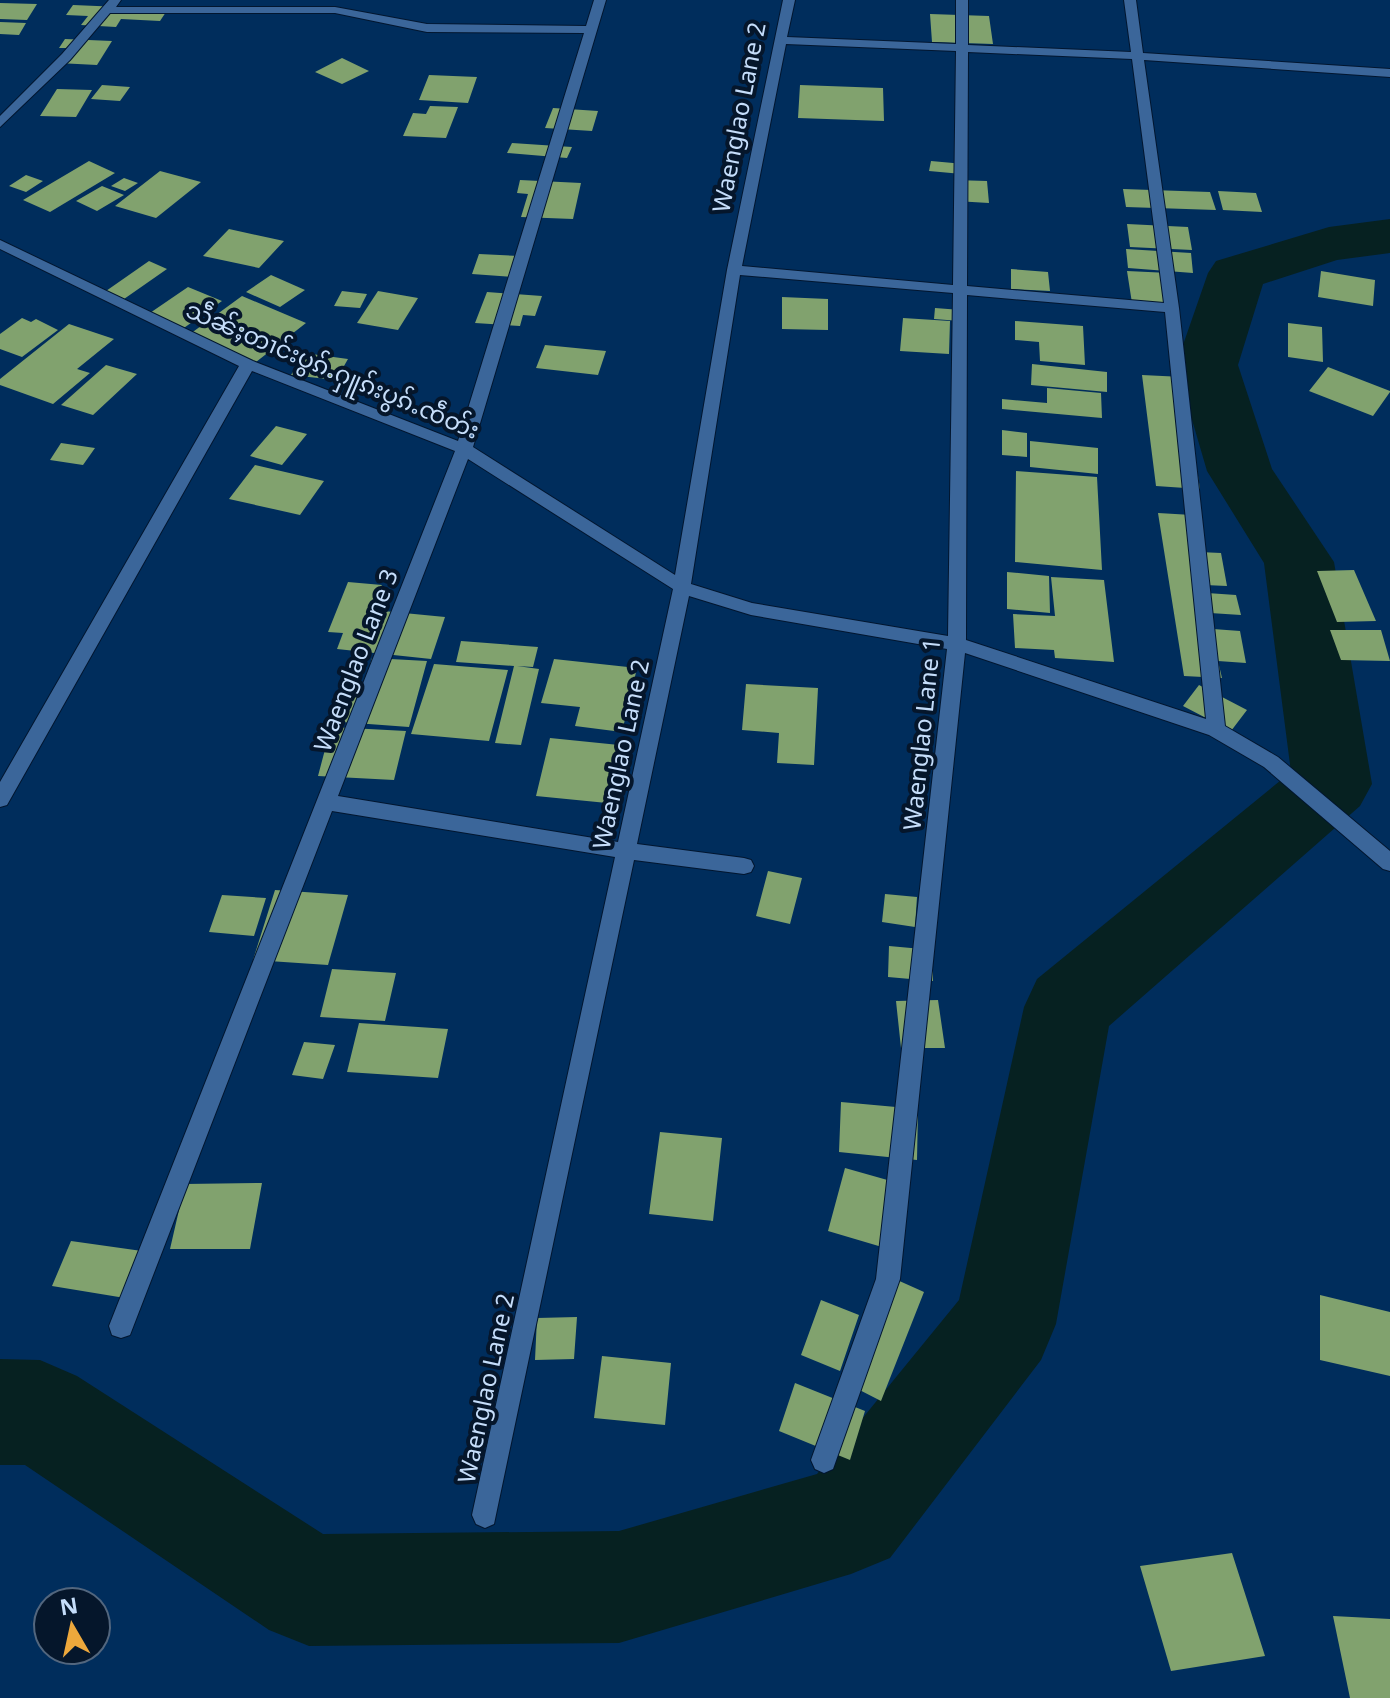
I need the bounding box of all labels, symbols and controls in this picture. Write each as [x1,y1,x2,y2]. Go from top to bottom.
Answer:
street label: Waenglao Lane 2 [703,19,773,215]
street label: သဵၼ်ႈတၢင်းပွၵ်ႉႁူၵ်းပွၵ်ႉၸဵတ်း [180,292,485,450]
street label: Waenglao Lane 3 [305,564,405,756]
street label: Waenglao Lane 1 [894,636,948,832]
street label: Waenglao Lane 2 [584,656,656,852]
street label: Waenglao Lane 2 [449,1290,521,1486]
north arrow [32,1586,112,1666]
text: N [58,1589,80,1621]

